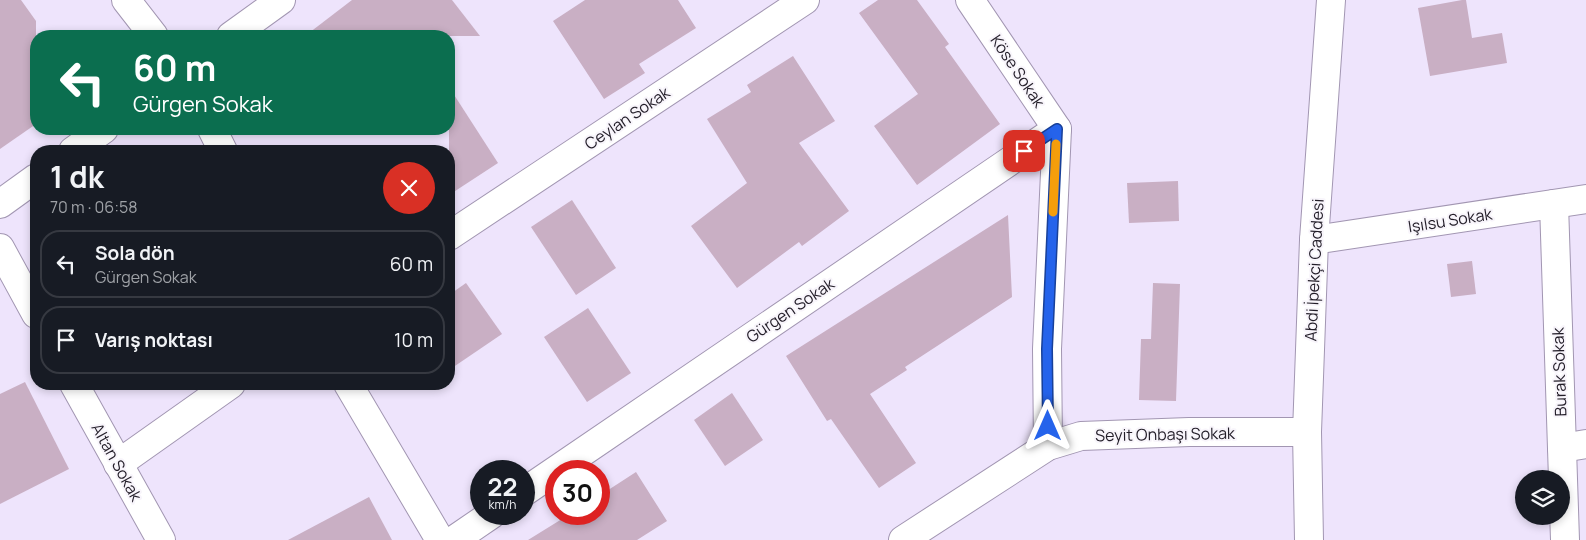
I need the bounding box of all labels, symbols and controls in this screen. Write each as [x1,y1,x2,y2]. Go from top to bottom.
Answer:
street label: Köse Sokak [986,30,1051,113]
text: 60 m [133,44,216,92]
icon: left [50,50,115,115]
street label: Ceylan Sokak [580,81,675,155]
text: Gürgen Sokak [133,89,273,119]
pin [1003,130,1045,172]
icon: arrive [1010,137,1038,165]
text: 1 dk [50,156,104,197]
button: close [383,162,435,214]
text: 70 m · 06:58 [50,196,138,218]
street label: Abdi İpekçi Caddesi [1299,198,1329,342]
street label: Işılsu Sokak [1406,202,1495,237]
text: Sola dön [95,240,175,266]
icon: left [52,250,80,278]
text: 60 m [390,251,433,277]
text: Gürgen Sokak [95,266,197,288]
street label: Gürgen Sokak [742,272,839,348]
icon: arrive [52,326,80,354]
street label: Burak Sokak [1546,326,1572,417]
text: Varış noktası [95,327,213,353]
text: 10 m [394,327,433,353]
position arrow [1021,399,1073,451]
street label: Altan Sokak [87,419,148,506]
street label: Seyit Onbaşı Sokak [1095,422,1236,446]
speed limit sign: 30 [545,460,610,525]
text: 22 [488,469,517,504]
map controls [1515,470,1570,525]
button: layers [1515,470,1570,525]
text: km/h [489,496,516,513]

